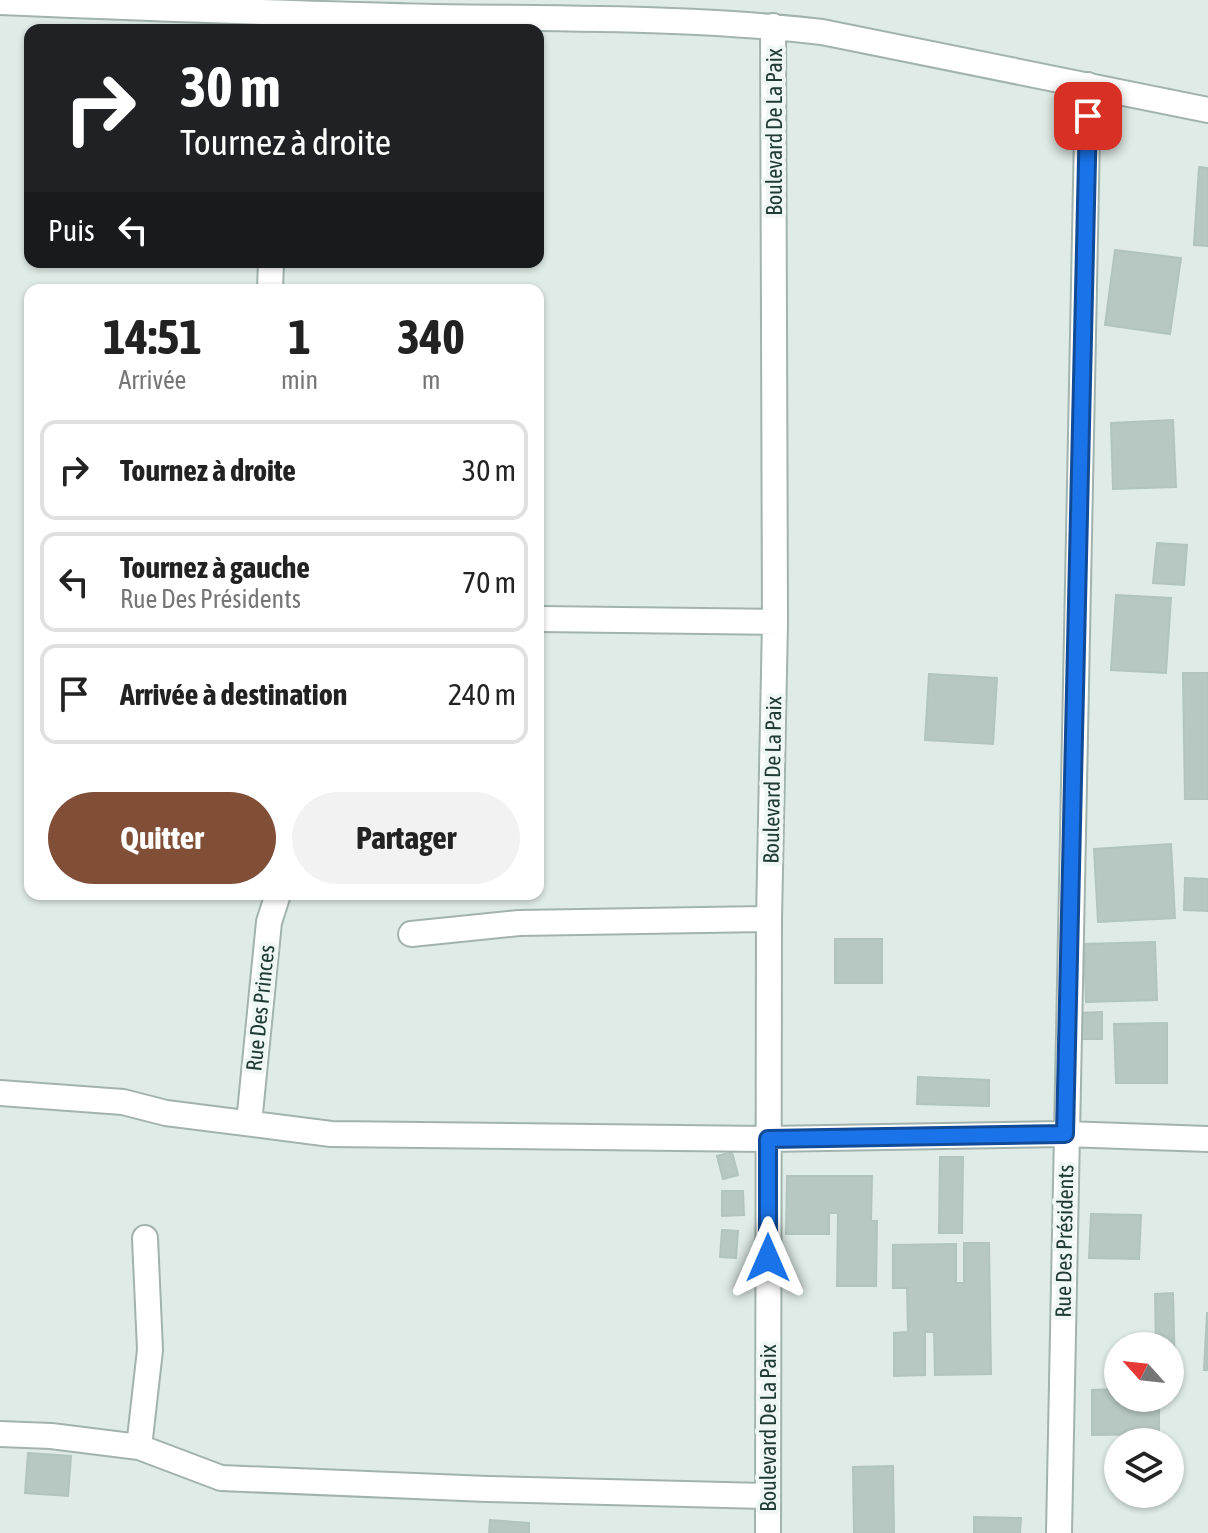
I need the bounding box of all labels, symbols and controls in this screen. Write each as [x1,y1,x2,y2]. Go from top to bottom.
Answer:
street label: Boulevard De La Paix [761,48,787,216]
text: 30 m [180,55,281,119]
icon: right [48,56,152,160]
pin [1054,82,1122,150]
icon: arrive [1066,94,1110,138]
text: Tournez à droite [180,121,391,163]
icon: left [111,208,155,252]
text: Puis [48,213,95,247]
text: 14:51 [103,309,202,364]
text: 1 [288,309,311,364]
text: 340 [397,309,465,364]
text: Arrivée [118,365,186,395]
text: min [281,365,318,395]
text: m [422,365,440,395]
icon: right [52,448,96,492]
text: Tournez à droite [120,453,296,487]
text: 30 m [462,453,516,487]
text: Tournez à gauche [120,550,310,584]
icon: left [52,560,96,604]
text: 70 m [462,565,516,599]
text: Rue Des Présidents [120,584,301,614]
icon: arrive [52,672,96,716]
text: Arrivée à destination [120,677,347,711]
text: 240 m [448,677,516,711]
street label: Boulevard De La Paix [758,696,786,864]
button: Quitter [48,792,276,884]
button: Partager [292,792,520,884]
street label: Rue Des Princes [240,943,280,1072]
street label: Rue Des Présidents [1050,1164,1078,1318]
position arrow [726,1216,810,1300]
north arrow [1104,1332,1184,1412]
map controls [1104,1332,1184,1508]
street label: Boulevard De La Paix [755,1344,781,1512]
button: layers [1104,1428,1184,1508]

